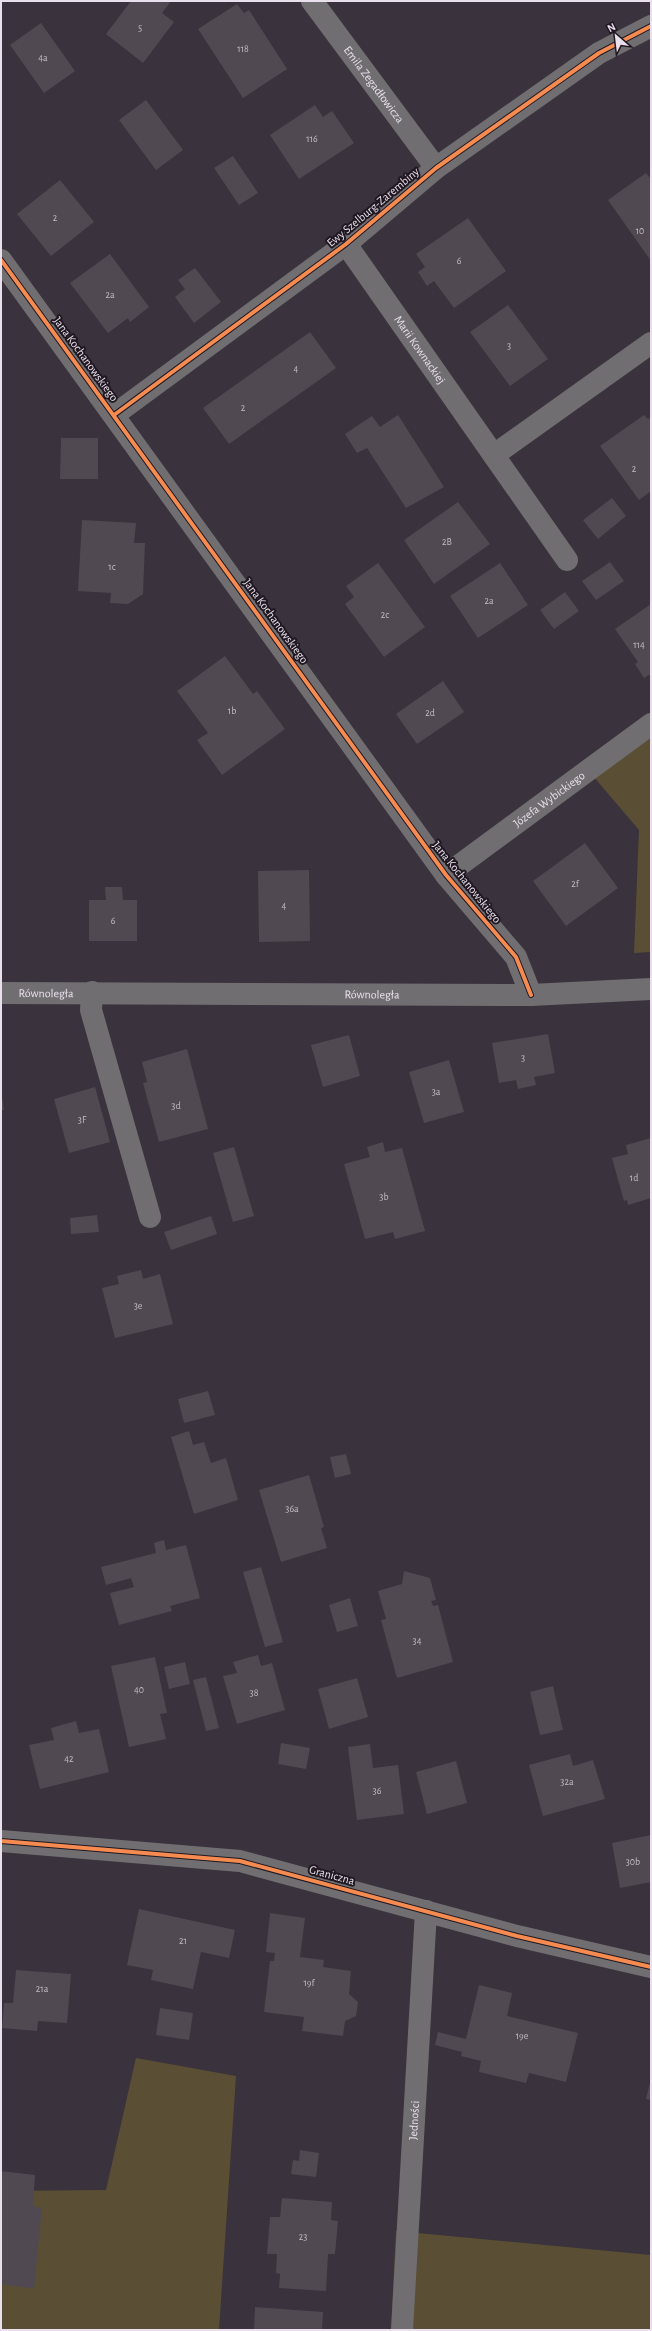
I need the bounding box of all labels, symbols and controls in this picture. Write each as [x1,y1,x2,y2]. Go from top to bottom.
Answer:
north arrow [596,16,636,56]
text: N [606,21,618,34]
house number: 5 [138,23,142,33]
house number: 118 [237,44,249,54]
street label: Emila Zegadłowicza [342,44,407,126]
house number: 4a [38,53,48,63]
house number: 116 [306,134,318,144]
street label: Ewy Szelburg-Zarembiny [325,165,422,250]
house number: 2 [53,213,58,223]
house number: 10 [636,226,644,236]
house number: 6 [457,256,462,266]
house number: 2a [105,290,115,300]
street label: Marii Kownackiej [392,313,448,387]
street label: Jana Kochanowskiego [51,315,121,403]
house number: 3 [507,341,511,351]
house number: 4 [294,364,299,374]
house number: 2 [241,403,246,413]
house number: 2 [632,464,637,474]
house number: 2B [442,537,452,547]
house number: 1c [108,562,116,572]
street label: Jana Kochanowskiego [241,577,311,665]
house number: 2a [484,596,494,606]
house number: 2c [381,610,389,620]
house number: 114 [633,640,645,650]
house number: 1b [228,706,236,716]
house number: 2d [425,708,435,718]
street label: Józefa Wybickiego [511,769,587,829]
street label: Jana Kochanowskiego [431,839,504,925]
house number: 2f [571,879,580,889]
house number: 4 [282,901,287,911]
house number: 6 [111,916,116,926]
street label: Równoległa [18,987,74,999]
street label: Równoległa [344,988,400,1001]
house number: 3 [521,1053,525,1063]
house number: 3a [432,1087,441,1097]
house number: 3d [171,1101,181,1111]
house number: 3F [78,1115,87,1125]
house number: 1d [630,1173,638,1183]
house number: 3b [379,1192,389,1202]
house number: 3e [134,1301,143,1311]
house number: 36a [285,1504,299,1514]
house number: 34 [413,1636,422,1646]
house number: 40 [134,1685,144,1695]
house number: 38 [250,1688,259,1698]
house number: 42 [64,1754,74,1764]
house number: 32a [560,1777,574,1787]
house number: 36 [373,1786,382,1796]
house number: 30b [626,1857,640,1867]
street label: Graniczna [308,1863,356,1887]
house number: 21 [179,1936,187,1946]
house number: 19f [303,1978,316,1988]
house number: 21a [36,1984,49,1994]
house number: 19e [516,2031,529,2041]
street label: Jedności [407,2100,421,2140]
house number: 23 [299,2232,307,2242]

